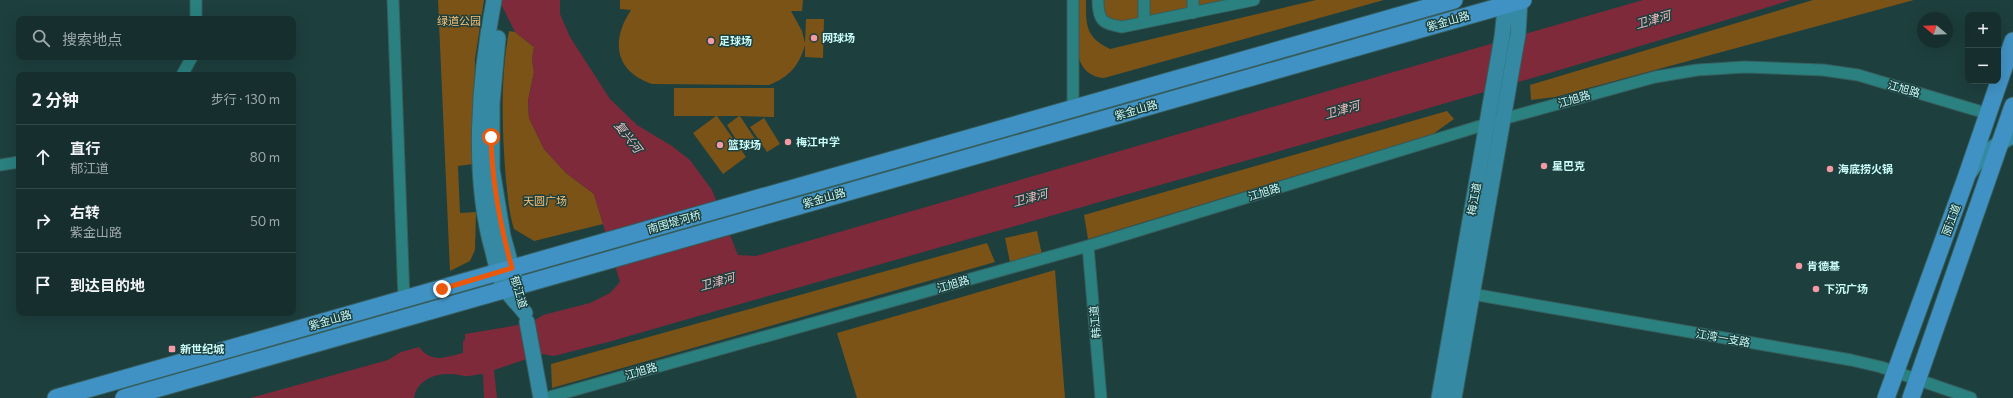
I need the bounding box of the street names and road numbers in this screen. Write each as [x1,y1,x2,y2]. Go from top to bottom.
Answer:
street label: 紫金山路 [1425,8,1471,33]
street label: 江旭路 [1886,78,1922,99]
street label: 江旭路 [1556,88,1592,109]
street label: 紫金山路 [1113,97,1159,122]
street label: 江旭路 [1246,180,1282,203]
street label: 梅江道 [1464,182,1483,216]
street label: 紫金山路 [801,185,847,210]
street label: 丽江道 [1939,202,1962,238]
street label: 南围堤河桥 [646,208,702,235]
street label: 江旭路 [935,273,971,294]
street label: 郁江道 [509,274,530,310]
street label: 韩江道 [1087,305,1102,339]
street label: 紫金山路 [307,307,353,332]
street label: 江湾一支路 [1695,326,1751,349]
street label: 江旭路 [623,360,659,381]

